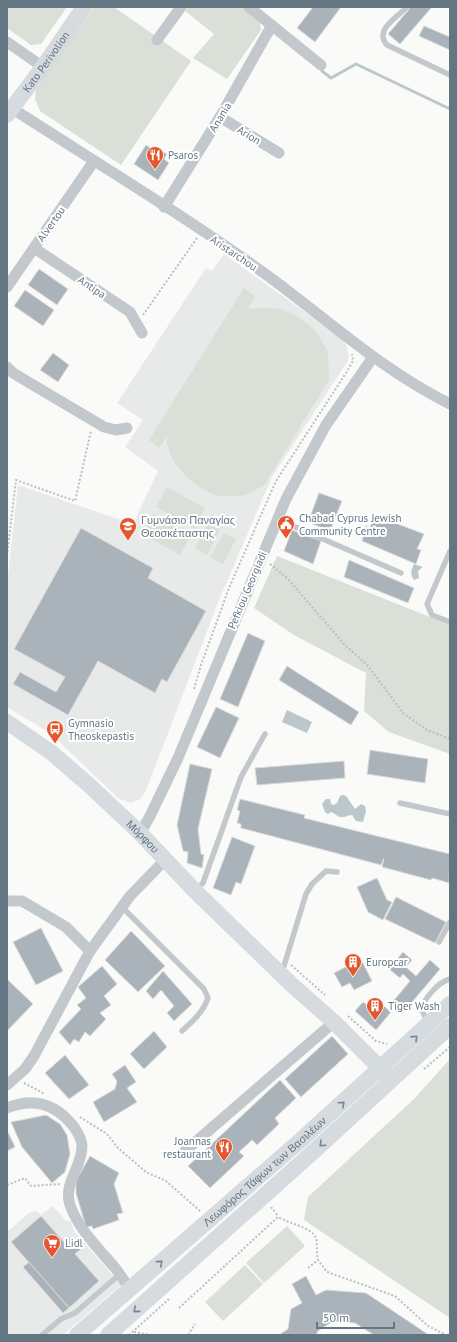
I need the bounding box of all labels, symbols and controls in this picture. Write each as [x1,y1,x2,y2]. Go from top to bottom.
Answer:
street label: Kato Perivolion [20,29,72,95]
street label: Anania [206,100,234,134]
street label: Arion [235,123,263,147]
restaurant icon: Psaros [145,145,165,170]
place label: Psaros [168,148,198,162]
street label: Alvertou [34,204,68,244]
street label: Aristarchou [208,232,260,274]
street label: Antipa [75,273,109,301]
place label: Chabad Cyprus Jewish Community Centre [299,511,402,538]
place label: Γυμνάσιο Παναγίας Θεοσκέπαστης [141,513,235,540]
public building icon: Chabad Cyprus Jewish Community Centre [276,514,296,539]
school or university icon: Γυμνάσιο Παναγίας Θεοσκέπαστης [118,516,138,541]
street label: Pefkiou Georgiadi [224,549,270,631]
place label: Gymnasio Theoskepastis [68,716,135,743]
bus stop icon: Gymnasio Theoskepastis [45,719,65,744]
street label: Μόρφου [124,817,162,856]
building icon: Europcar [343,952,363,977]
place label: Europcar [366,955,408,969]
building icon: Tiger Wash [365,996,385,1021]
place label: Tiger Wash [388,999,440,1013]
one-way arrow [410,1035,418,1042]
one-way arrow [337,1101,345,1108]
street label: Λεωφόρος Τάφων των Βασιλέων [200,1113,330,1229]
place label: Joannas restaurant [163,1134,211,1161]
restaurant icon: Joannas restaurant [214,1137,234,1162]
one-way arrow [319,1139,326,1146]
supermarket icon: Lidl [42,1233,62,1258]
place label: Lidl [65,1236,84,1250]
one-way arrow [155,1260,163,1268]
scale bar [317,1304,394,1330]
one-way arrow [134,1305,141,1312]
text: 50 m [323,1310,349,1325]

